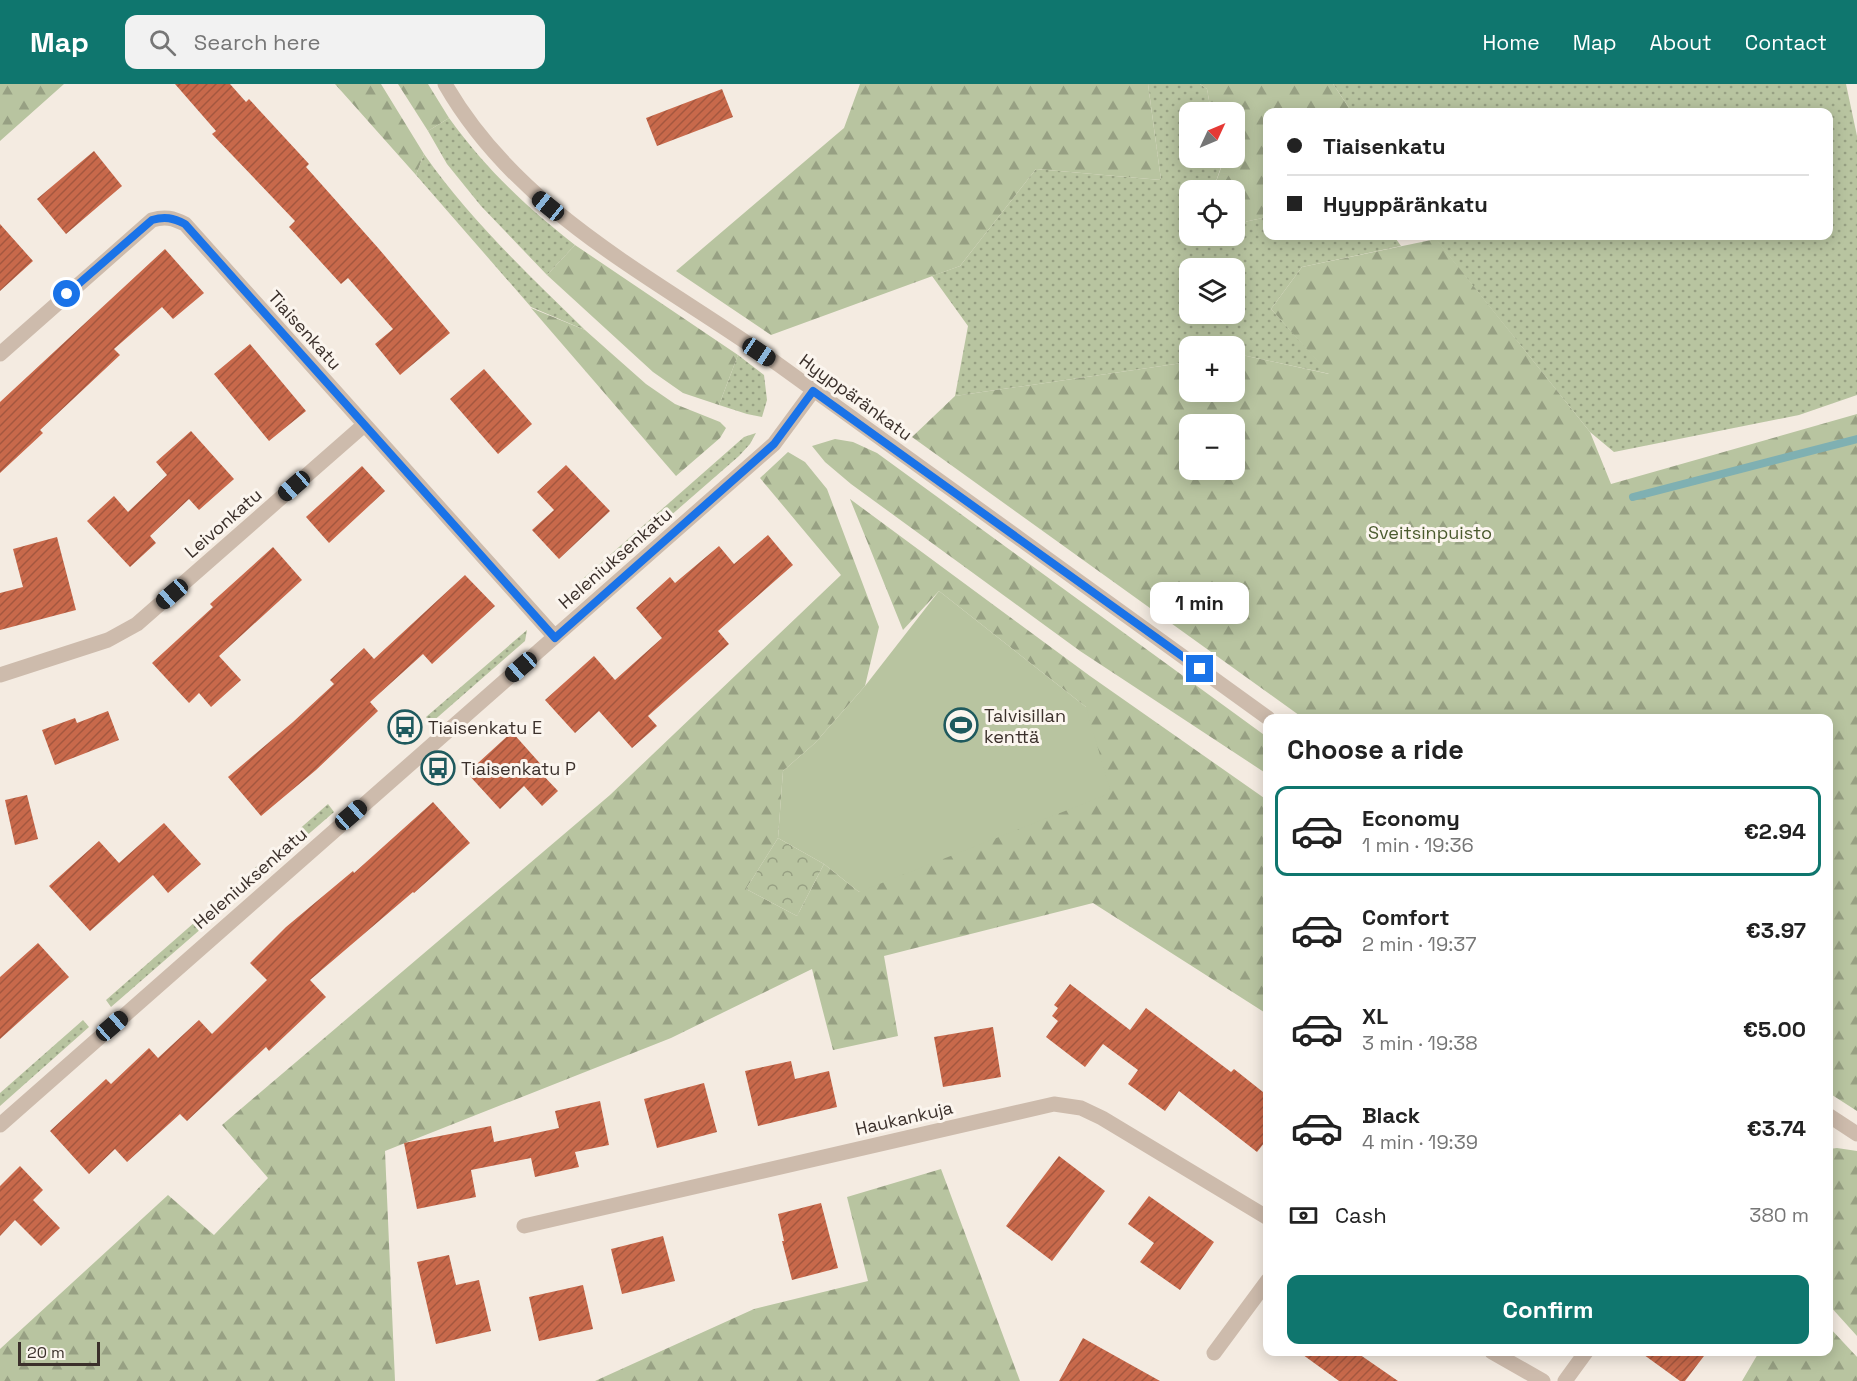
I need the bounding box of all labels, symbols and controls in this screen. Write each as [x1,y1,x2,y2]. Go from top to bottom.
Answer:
search box [125,15,545,69]
text: Map [30,24,89,60]
icon: search [146,26,179,59]
text: Search here [194,28,321,56]
text: Home [1482,29,1540,56]
text: Map [1573,29,1617,56]
text: About [1650,29,1712,56]
text: Contact [1745,29,1827,56]
north arrow [1179,102,1245,168]
map controls [1179,102,1245,480]
text: Tiaisenkatu [1323,132,1446,160]
button: locate [1179,180,1245,246]
car [528,188,568,224]
text: Hyyppäränkatu [1323,190,1488,218]
button: layers [1179,258,1245,324]
route start [53,280,80,307]
street label: Tiaisenkatu [263,285,347,375]
car [739,334,779,370]
button: + [1179,336,1245,402]
street label: Hyyppäränkatu [795,348,917,446]
button: − [1179,414,1245,480]
car [275,467,313,505]
street label: Leivonkatu [180,483,266,563]
street label: Heleniuksenkatu [553,502,677,614]
park label: Sveitsinpuisto [1368,521,1492,544]
car [153,575,191,613]
callout: 1 min [1150,582,1250,624]
text: 1 min [1175,590,1224,616]
car [502,648,540,686]
route end [1186,655,1213,682]
place label: Talvisillan kenttä [984,704,1066,748]
sports icon: Talvisillan kenttä [943,707,979,743]
bus stop icon: Tiaisenkatu E [387,709,423,745]
place label: Tiaisenkatu E [428,716,542,739]
text: Choose a ride [1287,732,1464,767]
bus stop icon: Tiaisenkatu P [420,750,456,786]
place label: Tiaisenkatu P [461,757,576,780]
car [332,796,370,834]
icon: car [1290,804,1344,858]
text: Economy [1362,804,1460,832]
text: €2.94 [1744,817,1806,845]
street label: Heleniuksenkatu [188,822,312,934]
text: 1 min · 19:36 [1362,832,1474,858]
icon: car [1290,903,1344,957]
text: Comfort [1362,903,1450,931]
text: €3.97 [1746,916,1806,944]
text: 2 min · 19:37 [1362,931,1477,957]
icon: car [1290,1002,1344,1056]
text: XL [1362,1002,1388,1030]
car [93,1007,131,1045]
text: €5.00 [1743,1015,1806,1043]
text: 3 min · 19:38 [1362,1030,1478,1056]
street label: Haukankuja [853,1096,955,1140]
icon: car [1290,1101,1344,1155]
text: Black [1362,1101,1420,1129]
text: €3.74 [1747,1114,1806,1142]
text: 4 min · 19:39 [1362,1129,1478,1155]
icon: cash [1287,1199,1320,1232]
text: Cash [1335,1201,1387,1229]
text: 380 m [1749,1202,1809,1228]
button: Confirm [1287,1275,1809,1344]
scale bar [18,1339,100,1366]
text: 20 m [27,1342,65,1363]

